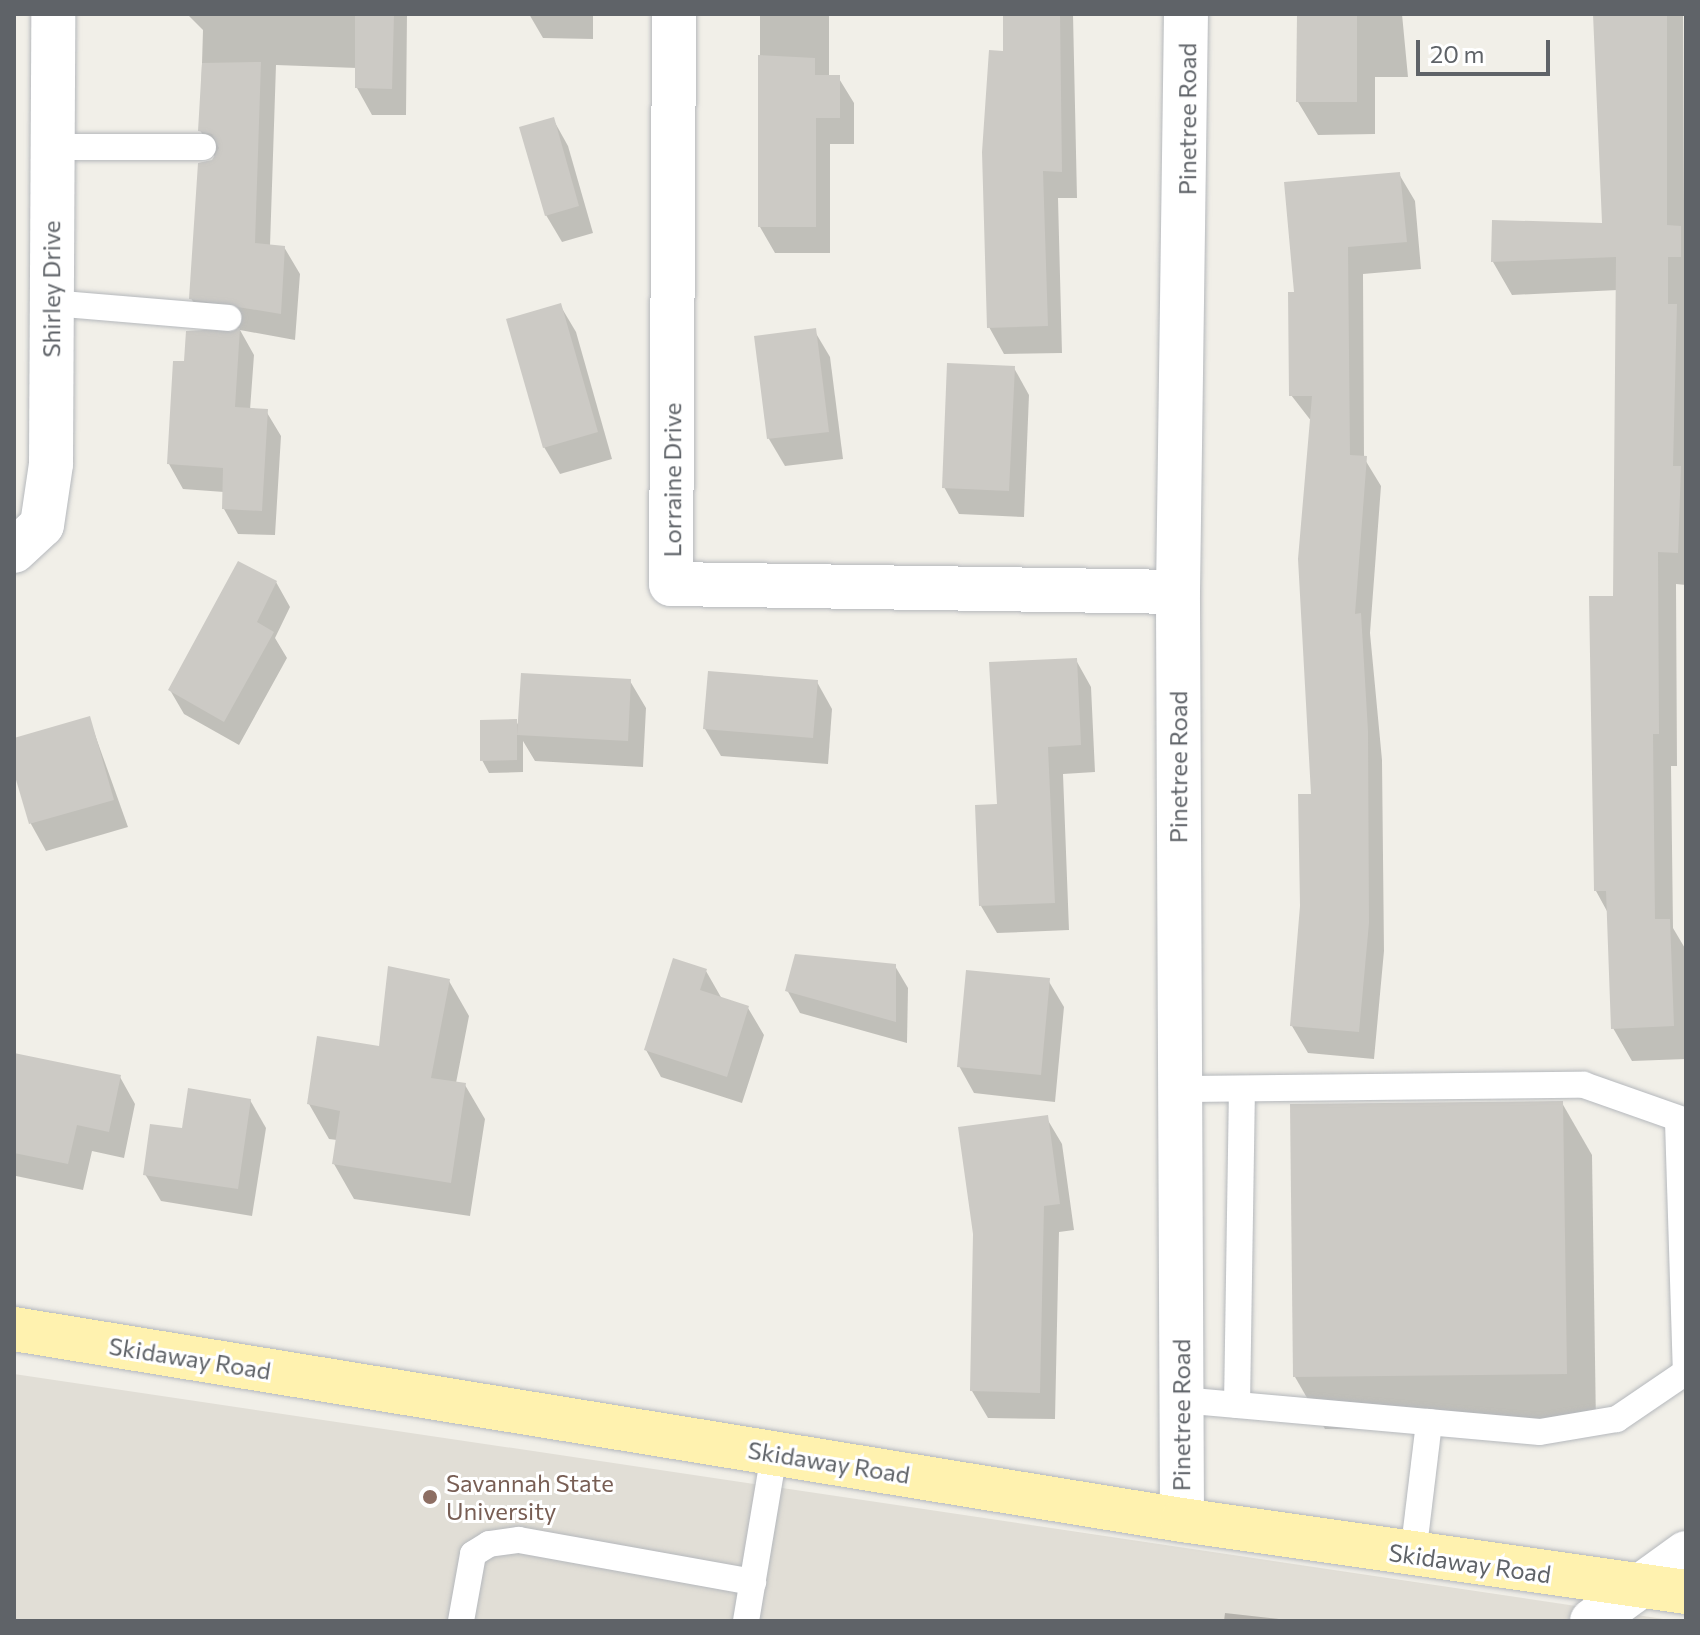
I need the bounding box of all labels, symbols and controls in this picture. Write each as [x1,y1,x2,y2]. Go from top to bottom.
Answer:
scale bar [1420,24,1554,74]
text: 20 m [1430,39,1484,68]
street label: Pinetree Road [1173,43,1201,195]
street label: Shirley Drive [37,220,65,358]
street label: Lorraine Drive [658,403,686,557]
street label: Pinetree Road [1164,691,1192,843]
street label: Skidaway Road [107,1331,273,1385]
street label: Pinetree Road [1167,1339,1195,1491]
street label: Skidaway Road [746,1435,912,1489]
place label: Savannah State University [446,1469,614,1525]
marker: Savannah State University [421,1488,439,1506]
street label: Skidaway Road [1387,1537,1553,1589]

